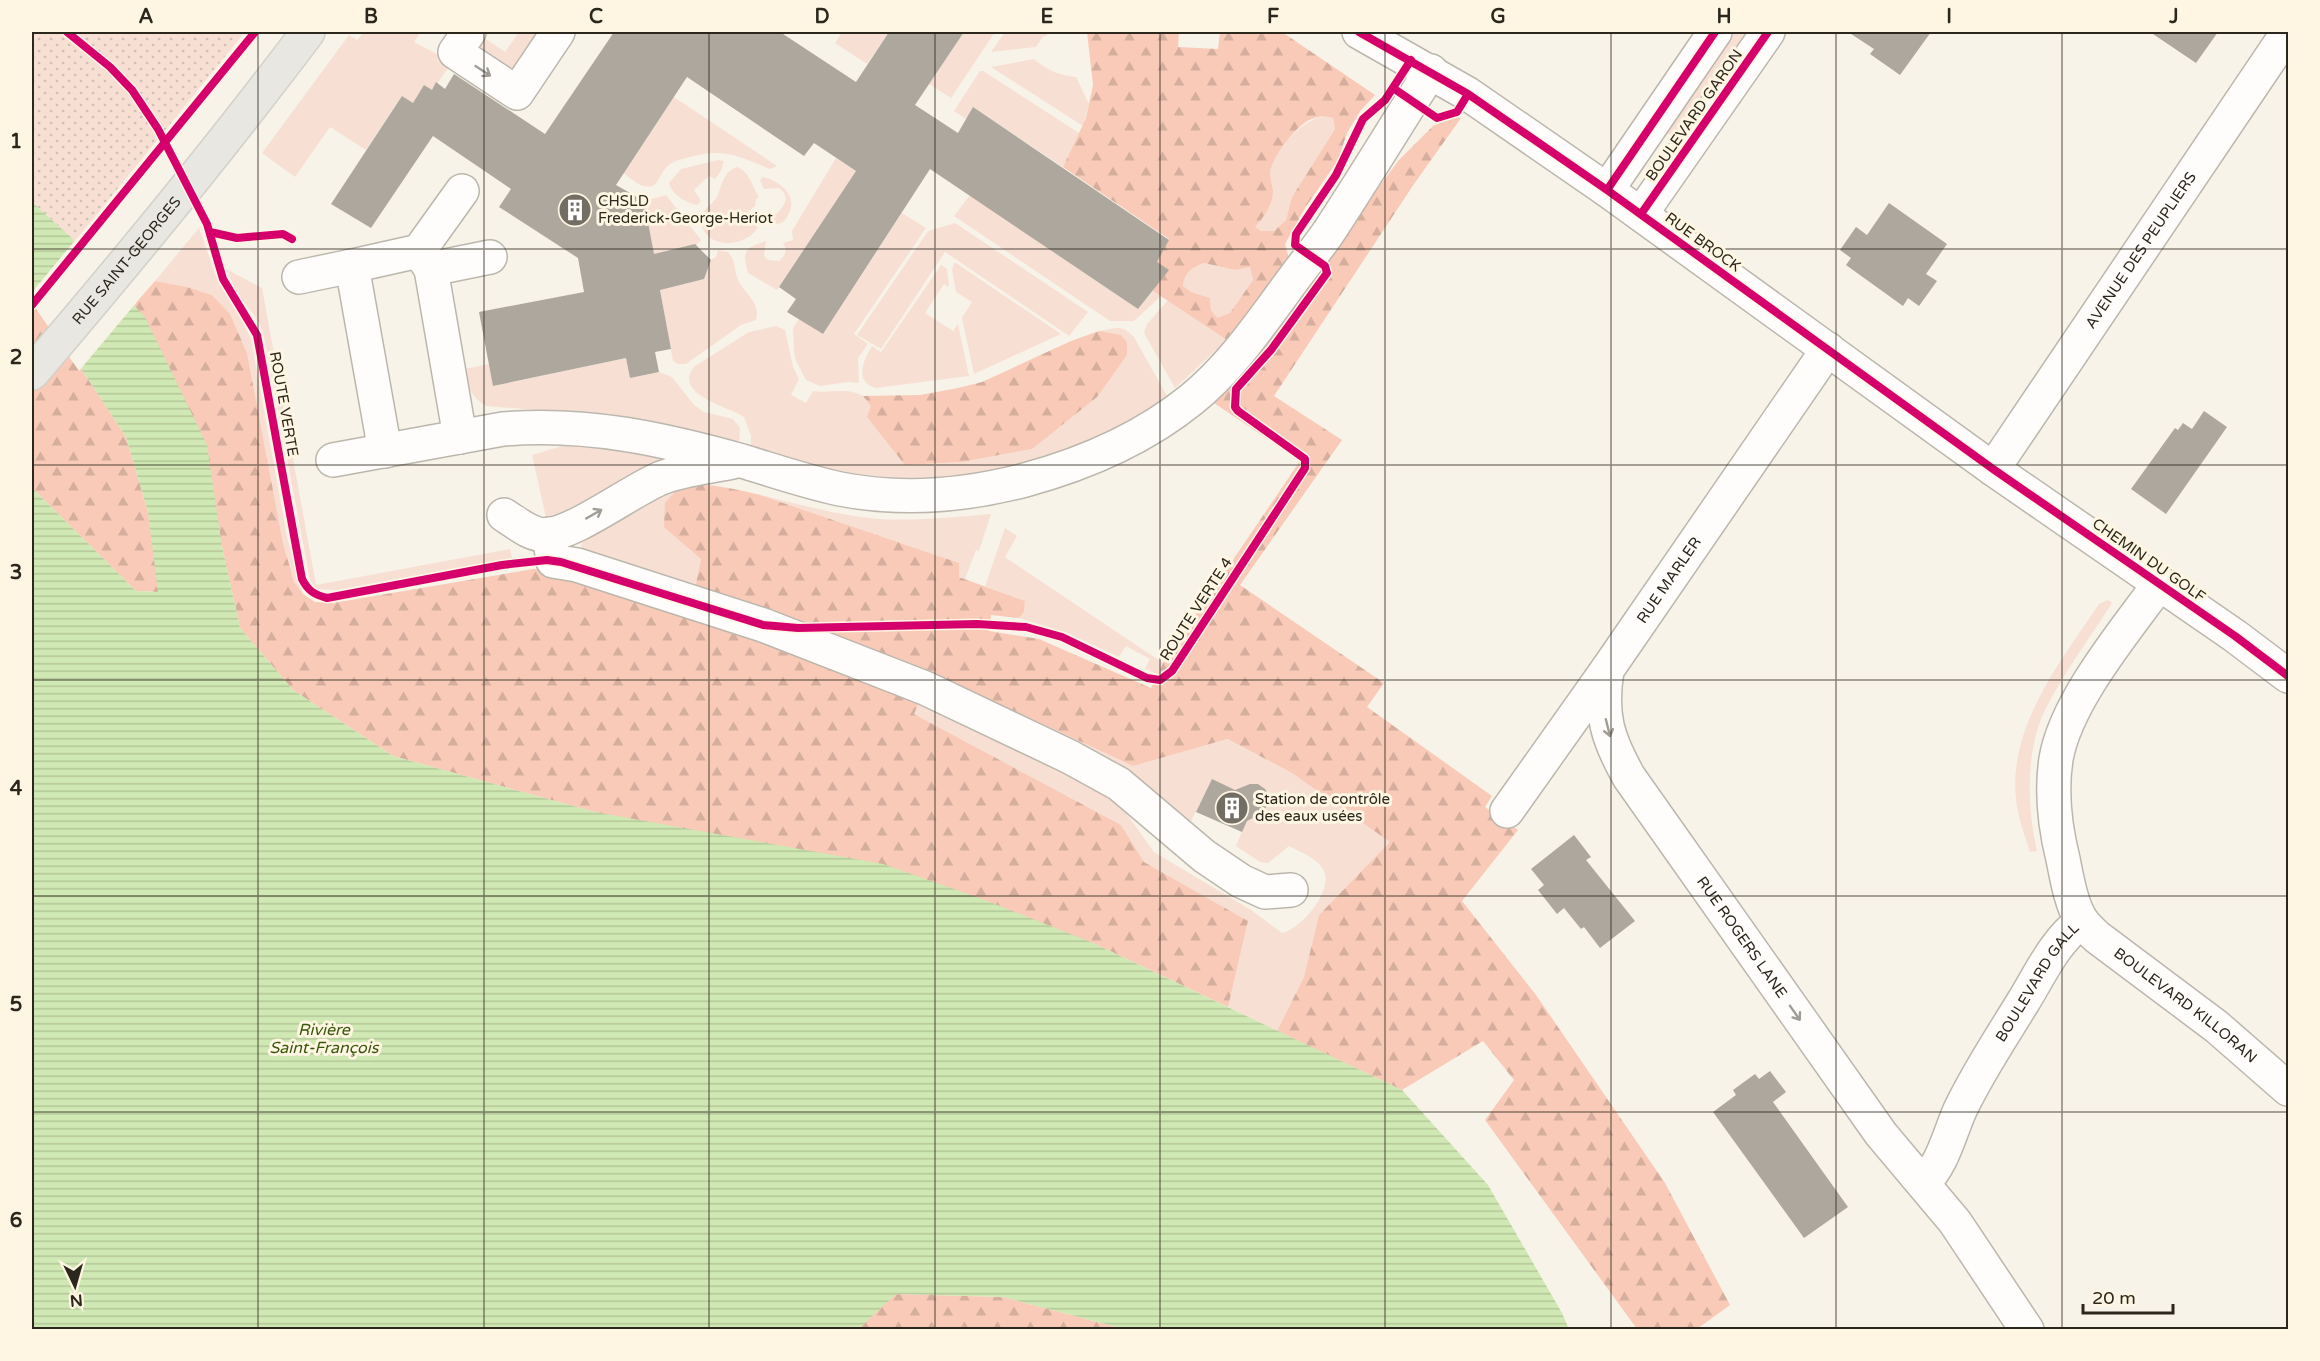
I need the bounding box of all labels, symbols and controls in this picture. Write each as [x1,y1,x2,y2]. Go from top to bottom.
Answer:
text: A [139,5,154,29]
text: B [364,5,378,29]
text: C [589,5,603,29]
text: D [814,5,830,29]
text: E [1041,5,1054,29]
text: F [1267,5,1279,29]
text: G [1490,5,1506,29]
text: H [1716,5,1732,29]
text: I [1946,5,1952,29]
text: J [2168,5,2179,29]
street label: BOULEVARD GARON [1642,46,1746,184]
one-way arrow [474,65,491,77]
text: 1 [10,130,22,154]
street label: AVENUE DES PEUPLIERS [2081,168,2200,332]
building icon: CHSLD Frederick-George-Heriot [557,192,593,228]
place label: CHSLD Frederick-George-Heriot [598,192,773,227]
street label: RUE SAINT-GEORGES [68,193,185,328]
street label: RUE BROCK [1662,208,1744,276]
text: 2 [10,346,22,370]
street label: ROUTE VERTE [266,350,302,458]
one-way arrow [585,508,602,520]
street label: CHEMIN DU GOLF [2089,514,2209,606]
street label: RUE MARLER [1633,533,1705,627]
street label: ROUTE VERTE 4 [1156,554,1236,664]
text: 3 [10,561,22,585]
one-way arrow [1602,718,1614,737]
text: 4 [10,777,23,801]
building icon: Station de contrôle des eaux usées [1214,790,1250,826]
place label: Station de contrôle des eaux usées [1255,790,1390,825]
street label: RUE ROGERS LANE [1693,873,1791,1001]
street label: BOULEVARD GALL [1992,919,2083,1045]
street label: BOULEVARD KILLORAN [2110,944,2261,1067]
text: 5 [10,993,22,1017]
one-way arrow [1789,1004,1801,1020]
water label: Rivière Saint-François [269,1020,380,1058]
text: 6 [10,1209,22,1233]
north arrow [45,1256,105,1316]
scale bar [2083,1277,2173,1315]
text: 20 m [2092,1287,2136,1309]
text: N [69,1289,83,1310]

